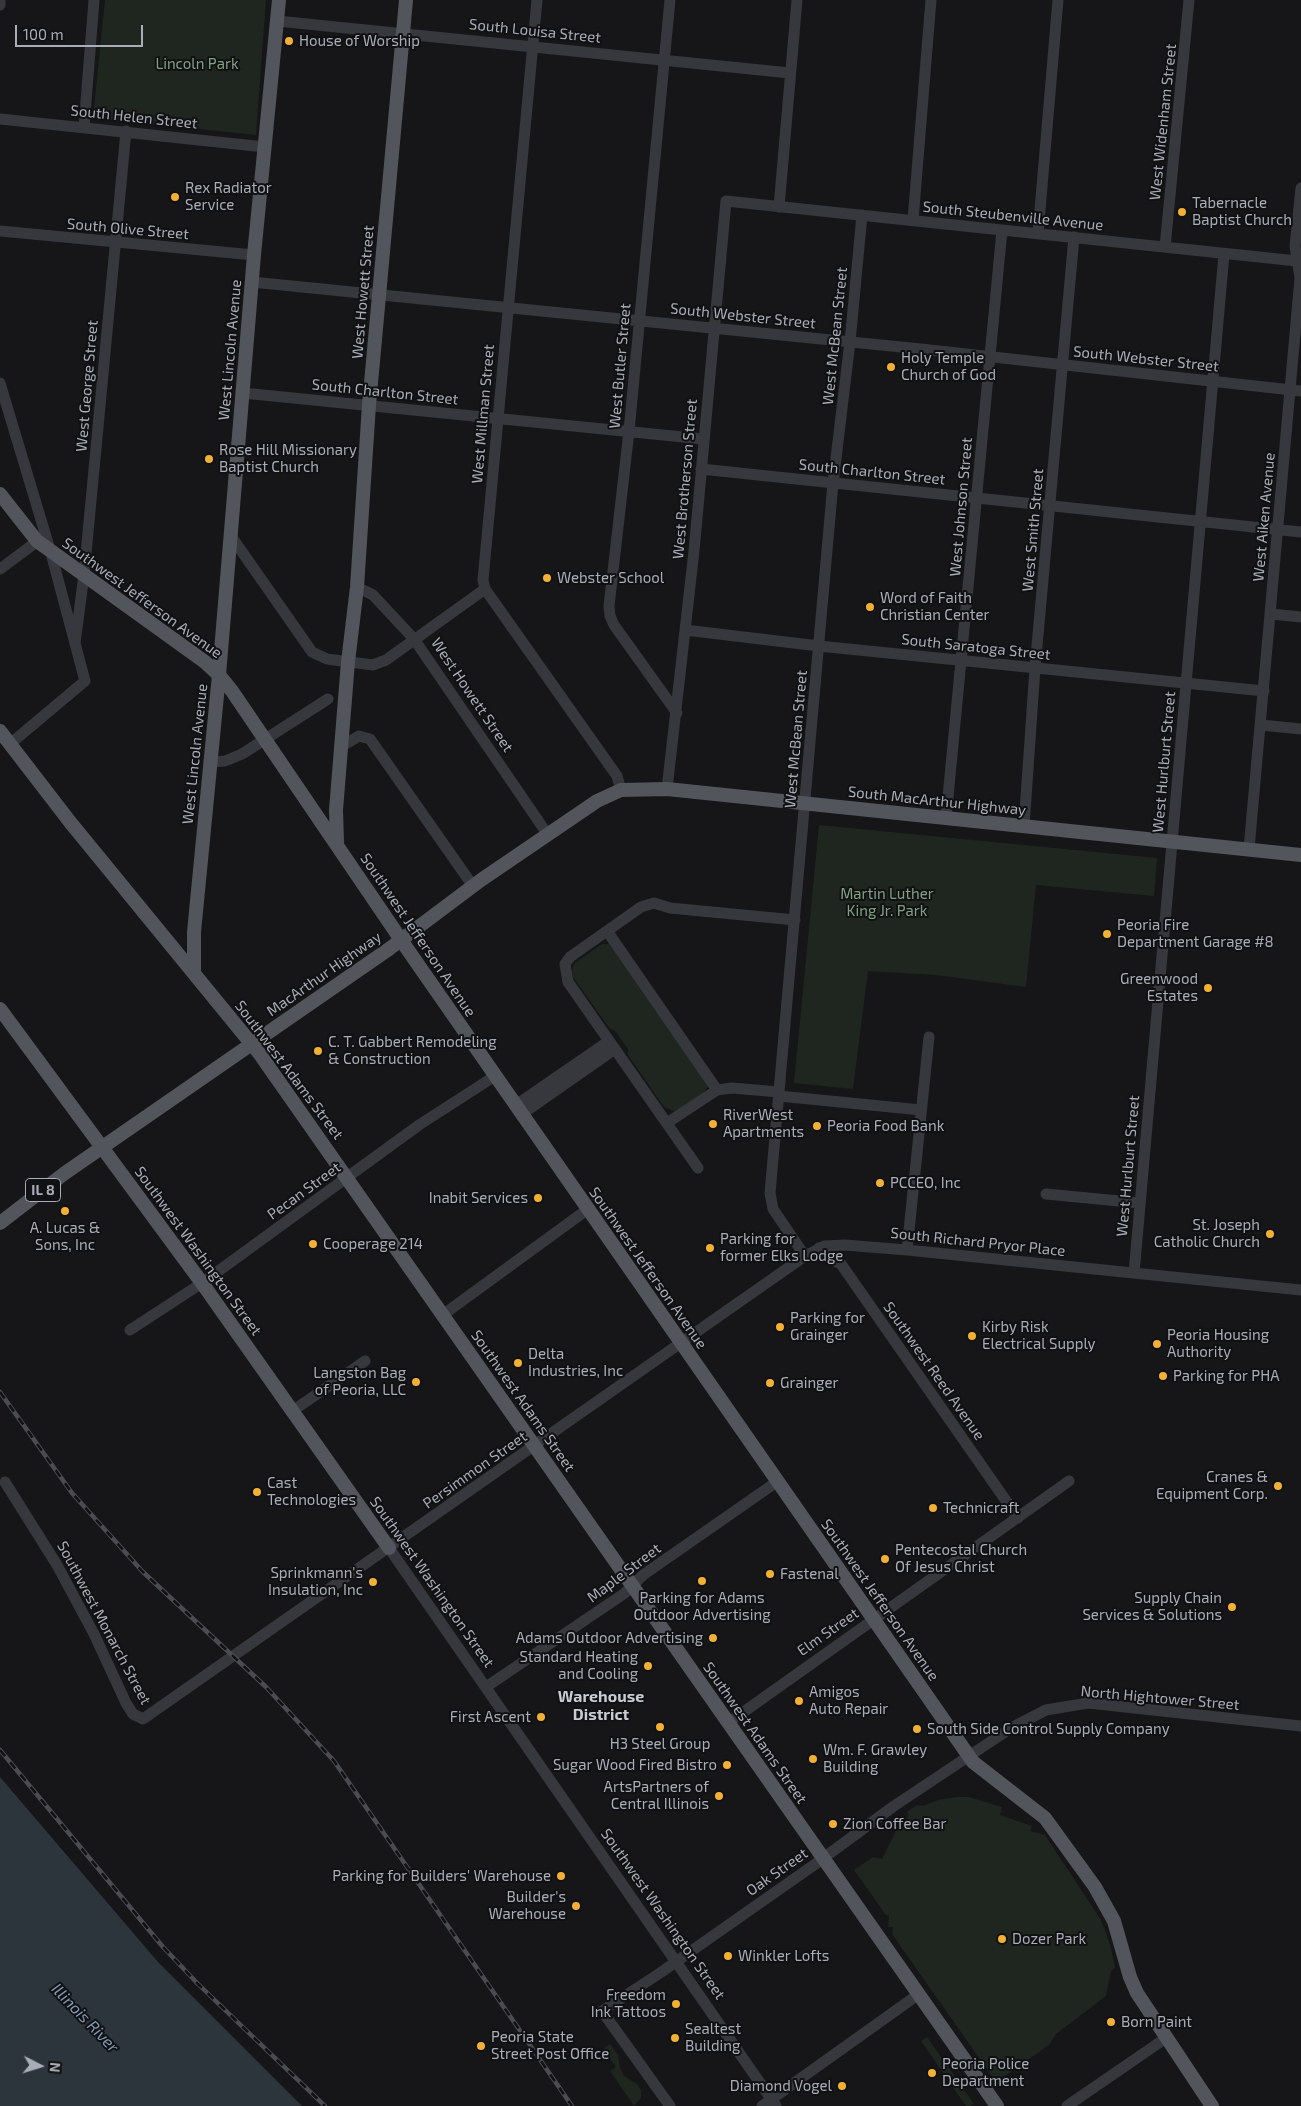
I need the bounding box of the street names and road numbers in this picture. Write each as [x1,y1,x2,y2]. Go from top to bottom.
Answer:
street label: South Louisa Street [468,15,602,47]
street label: West Widenham Street [1146,43,1180,201]
street label: South Helen Street [70,101,198,133]
street label: South Steubenville Avenue [922,198,1104,234]
street label: South Olive Street [66,215,190,243]
street label: West Howett Street [348,224,378,360]
street label: West McBean Street [819,266,851,406]
street label: West Lincoln Avenue [215,279,245,421]
street label: South Webster Street [669,299,817,333]
street label: West Butler Street [606,303,634,429]
street label: West George Street [72,319,102,453]
street label: South Webster Street [1072,342,1220,376]
street label: West Millman Street [468,344,498,484]
street label: South Charlton Street [311,375,459,409]
street label: West Brotherson Street [669,398,701,560]
street label: West Johnson Street [946,437,976,577]
street label: West Aiken Avenue [1249,452,1279,582]
street label: South Charlton Street [798,455,946,489]
street label: West Smith Street [1019,468,1047,592]
street label: Southwest Jefferson Avenue [59,534,225,662]
street label: South Saratoga Street [900,630,1052,664]
street label: West Howett Street [427,634,517,756]
street label: West McBean Street [781,669,811,809]
street label: West Lincoln Avenue [179,683,211,825]
street label: West Hurlburt Street [1149,691,1179,833]
street label: South MacArthur Highway [847,783,1027,819]
street label: Southwest Jefferson Avenue [357,850,479,1020]
street label: MacArthur Highway [263,928,385,1020]
street label: Southwest Adams Street [231,997,347,1143]
street label: West Hurlburt Street [1113,1095,1143,1237]
street label: Pecan Street [264,1158,344,1224]
street label: Southwest Washington Street [131,1163,265,1339]
road number: IL 8 [26,1178,60,1202]
street label: Southwest Jefferson Avenue [585,1184,711,1352]
street label: South Richard Pryor Place [890,1224,1066,1260]
street label: Southwest Reed Avenue [879,1298,989,1444]
street label: Southwest Adams Street [467,1327,579,1475]
street label: Persimmon Street [420,1427,530,1513]
street label: Southwest Washington Street [366,1493,498,1671]
street label: Southwest Jefferson Avenue [817,1516,943,1684]
street label: Southwest Monarch Street [53,1538,155,1708]
street label: Maple Street [584,1539,664,1607]
street label: Elm Street [794,1604,862,1660]
street label: Southwest Adams Street [699,1659,811,1807]
street label: North Hightower Street [1080,1682,1240,1714]
street label: Southwest Washington Street [597,1825,729,2003]
street label: Oak Street [743,1844,811,1900]

